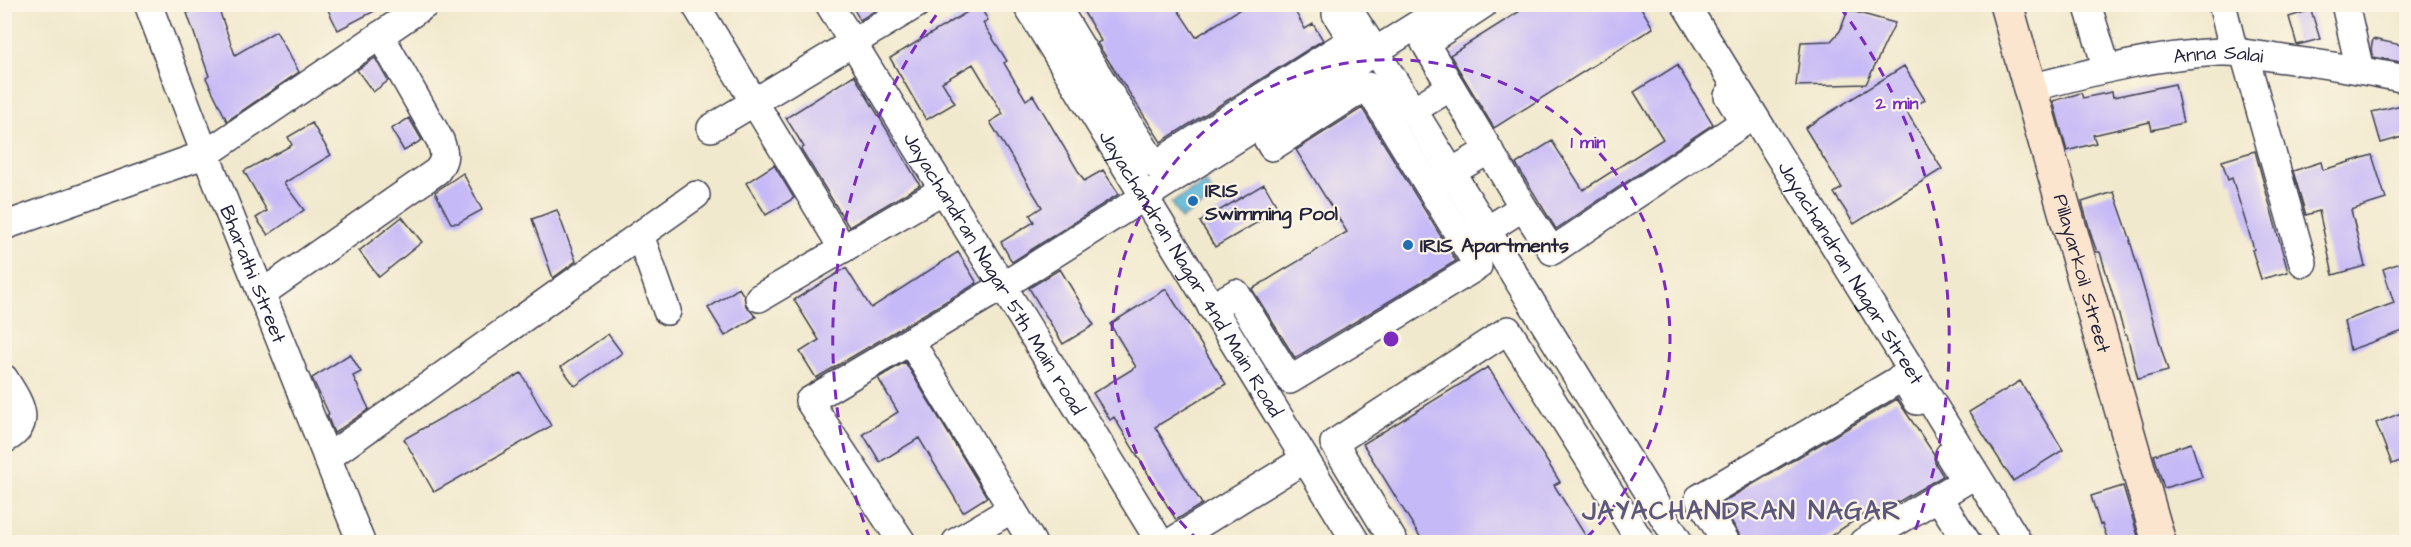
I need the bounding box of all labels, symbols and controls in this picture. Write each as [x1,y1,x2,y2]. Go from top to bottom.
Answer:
street label: Anna Salai [2172,39,2265,71]
text: 2 min [1874,91,1919,116]
street label: Jayachandran Nagar 4nd Main Road [1092,125,1289,423]
street label: Jayachandran Nagar 5th Main road [896,127,1091,420]
text: 1 min [1570,130,1606,155]
street label: Jayachandran Nagar Street [1771,156,1930,390]
place label: IRIS Swimming Pool [1204,177,1338,229]
street label: Pillayarkoil Street [2046,191,2118,356]
marker: IRIS Swimming Pool [1186,194,1200,208]
street label: Bharathi Street [212,201,293,348]
place label: IRIS Apartments [1420,232,1569,260]
marker: IRIS Apartments [1401,238,1415,252]
centre of rings [1381,329,1401,349]
district label: JAYACHANDRAN NAGAR [1581,493,1902,529]

